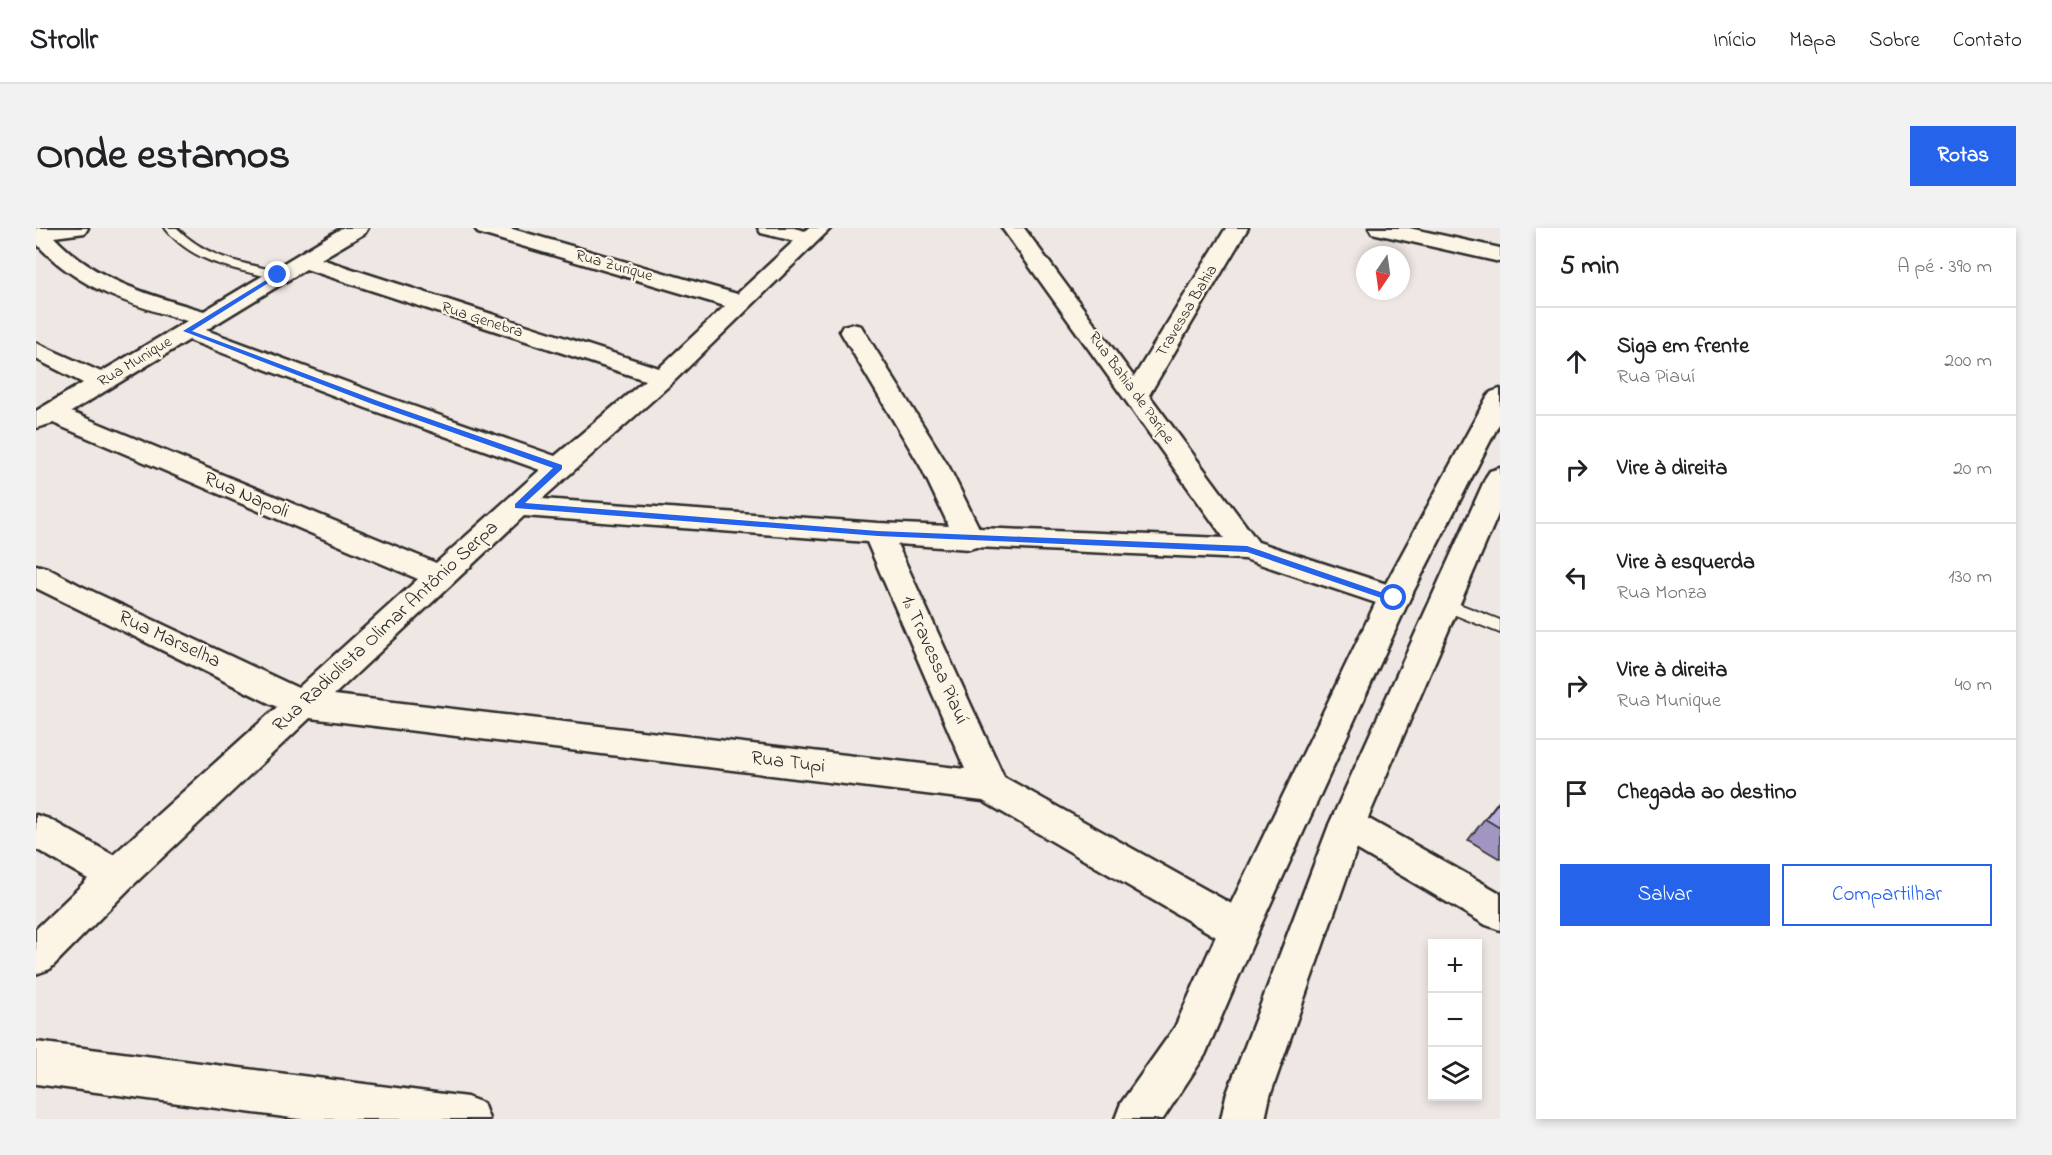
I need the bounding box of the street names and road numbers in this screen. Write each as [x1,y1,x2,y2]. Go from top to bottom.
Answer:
street label: Rua Zurique [572,243,656,289]
street label: Travessa Bahia [1150,260,1224,362]
street label: Rua Genebra [438,295,526,345]
street label: Rua Bahia de Paripe [1082,327,1181,450]
street label: Rua Munique [93,330,178,394]
street label: Rua Napoli [199,465,293,527]
street label: Rua Radiolista Olimar Antônio Serpa [266,514,506,740]
street label: 1ª Travessa Piauí [893,591,975,729]
street label: Rua Marselha [113,604,225,676]
street label: Rua Tupi [749,744,827,782]

